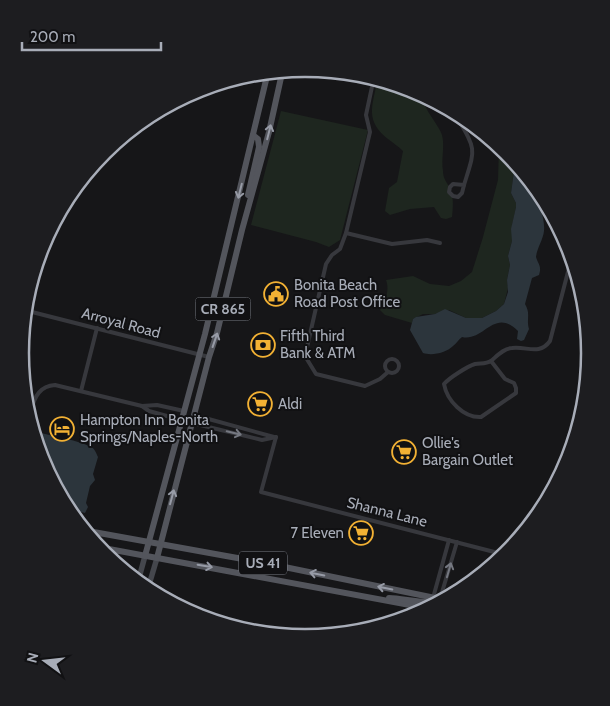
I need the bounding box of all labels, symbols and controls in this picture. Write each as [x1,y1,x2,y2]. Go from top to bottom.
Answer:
scale bar [22,20,161,52]
text: 200 m [30,28,75,46]
one-way arrow [265,125,274,141]
one-way arrow [235,183,244,199]
place label: Bonita Beach Road Post Office [294,276,400,311]
public building icon: Bonita Beach Road Post Office [263,281,289,307]
road number: CR 865 [196,298,250,320]
street label: Arroyal Road [80,304,162,342]
place label: Fifth Third Bank & ATM [280,327,355,362]
bank icon: Fifth Third Bank & ATM [250,332,276,358]
one-way arrow [211,333,220,349]
supermarket icon: Aldi [247,391,273,417]
place label: Aldi [278,395,302,413]
place label: Hampton Inn Bonita Springs/Naples-North [80,411,218,446]
hotel icon: Hampton Inn Bonita Springs/Naples-North [49,416,75,442]
one-way arrow [225,429,241,438]
place label: Ollie's Bargain Outlet [422,434,513,469]
supermarket icon: Ollie's Bargain Outlet [391,439,417,465]
one-way arrow [168,490,177,506]
street label: Shanna Lane [345,493,429,531]
supermarket icon: 7 Eleven [348,520,374,546]
place label: 7 Eleven [290,524,344,542]
road number: US 41 [239,552,287,574]
one-way arrow [196,562,212,572]
one-way arrow [444,563,454,579]
one-way arrow [310,568,326,578]
one-way arrow [378,583,394,592]
north arrow [20,636,70,686]
text: N [22,651,42,665]

